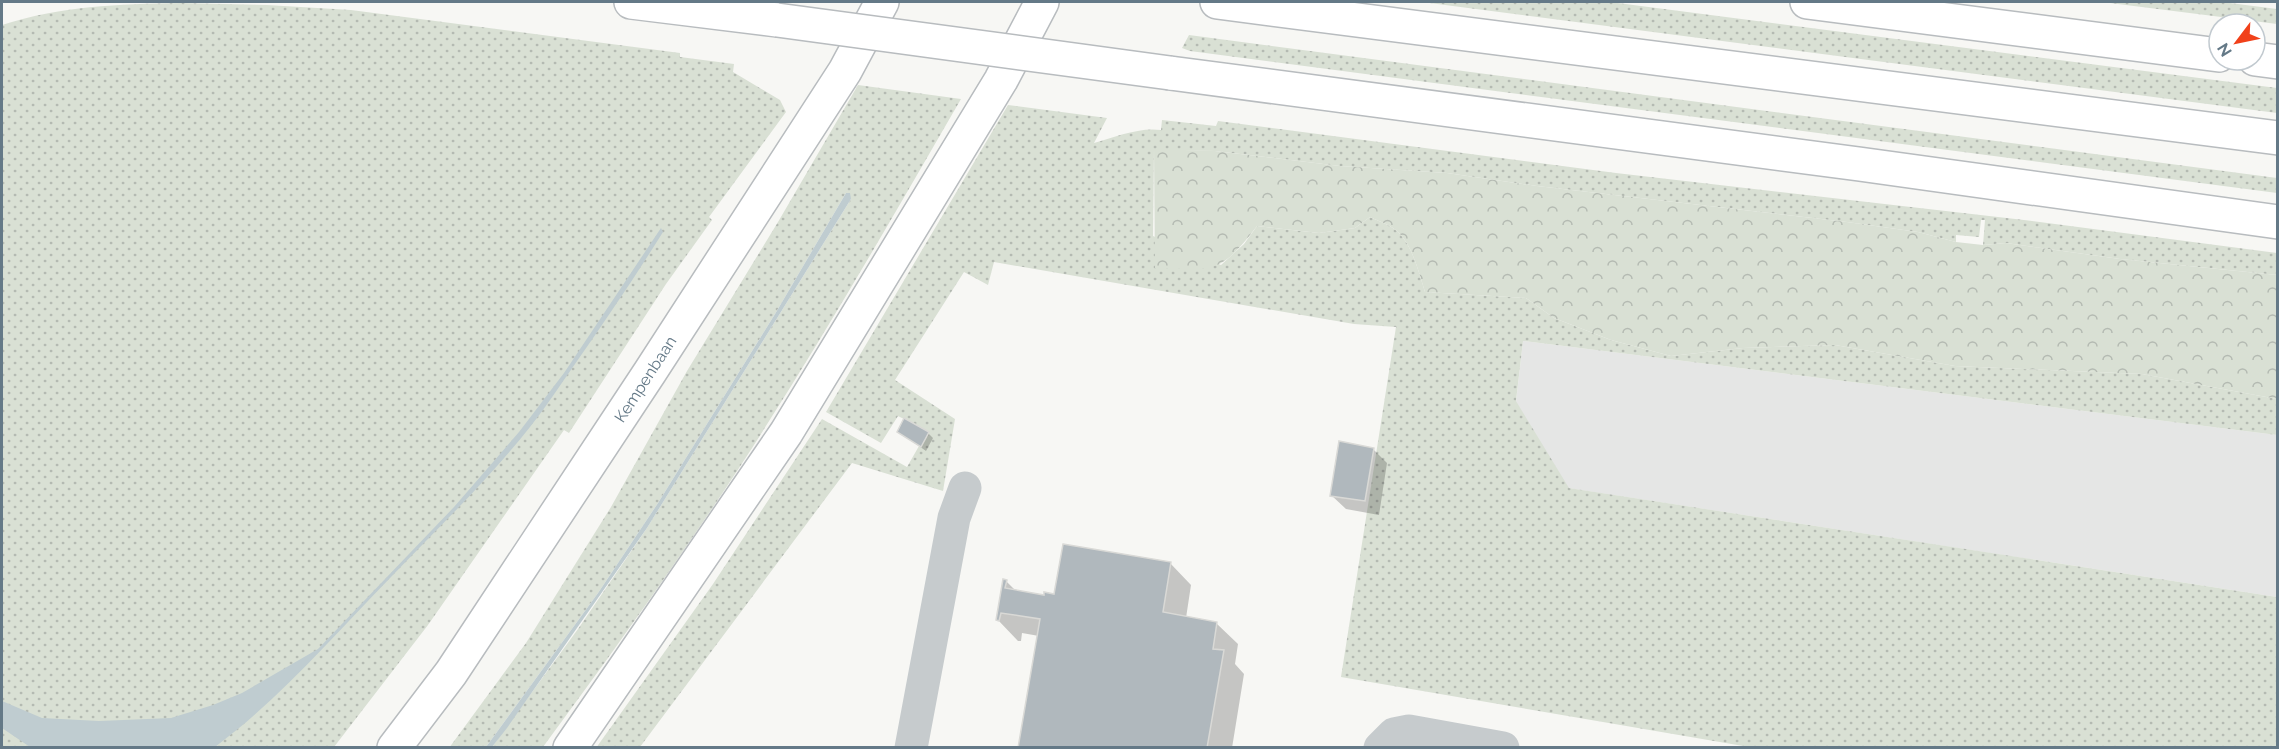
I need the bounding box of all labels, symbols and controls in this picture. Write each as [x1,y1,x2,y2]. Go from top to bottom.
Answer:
north arrow [2207,12,2267,72]
text: N [2213,39,2236,60]
street label: Kempenbaan [610,333,680,426]

